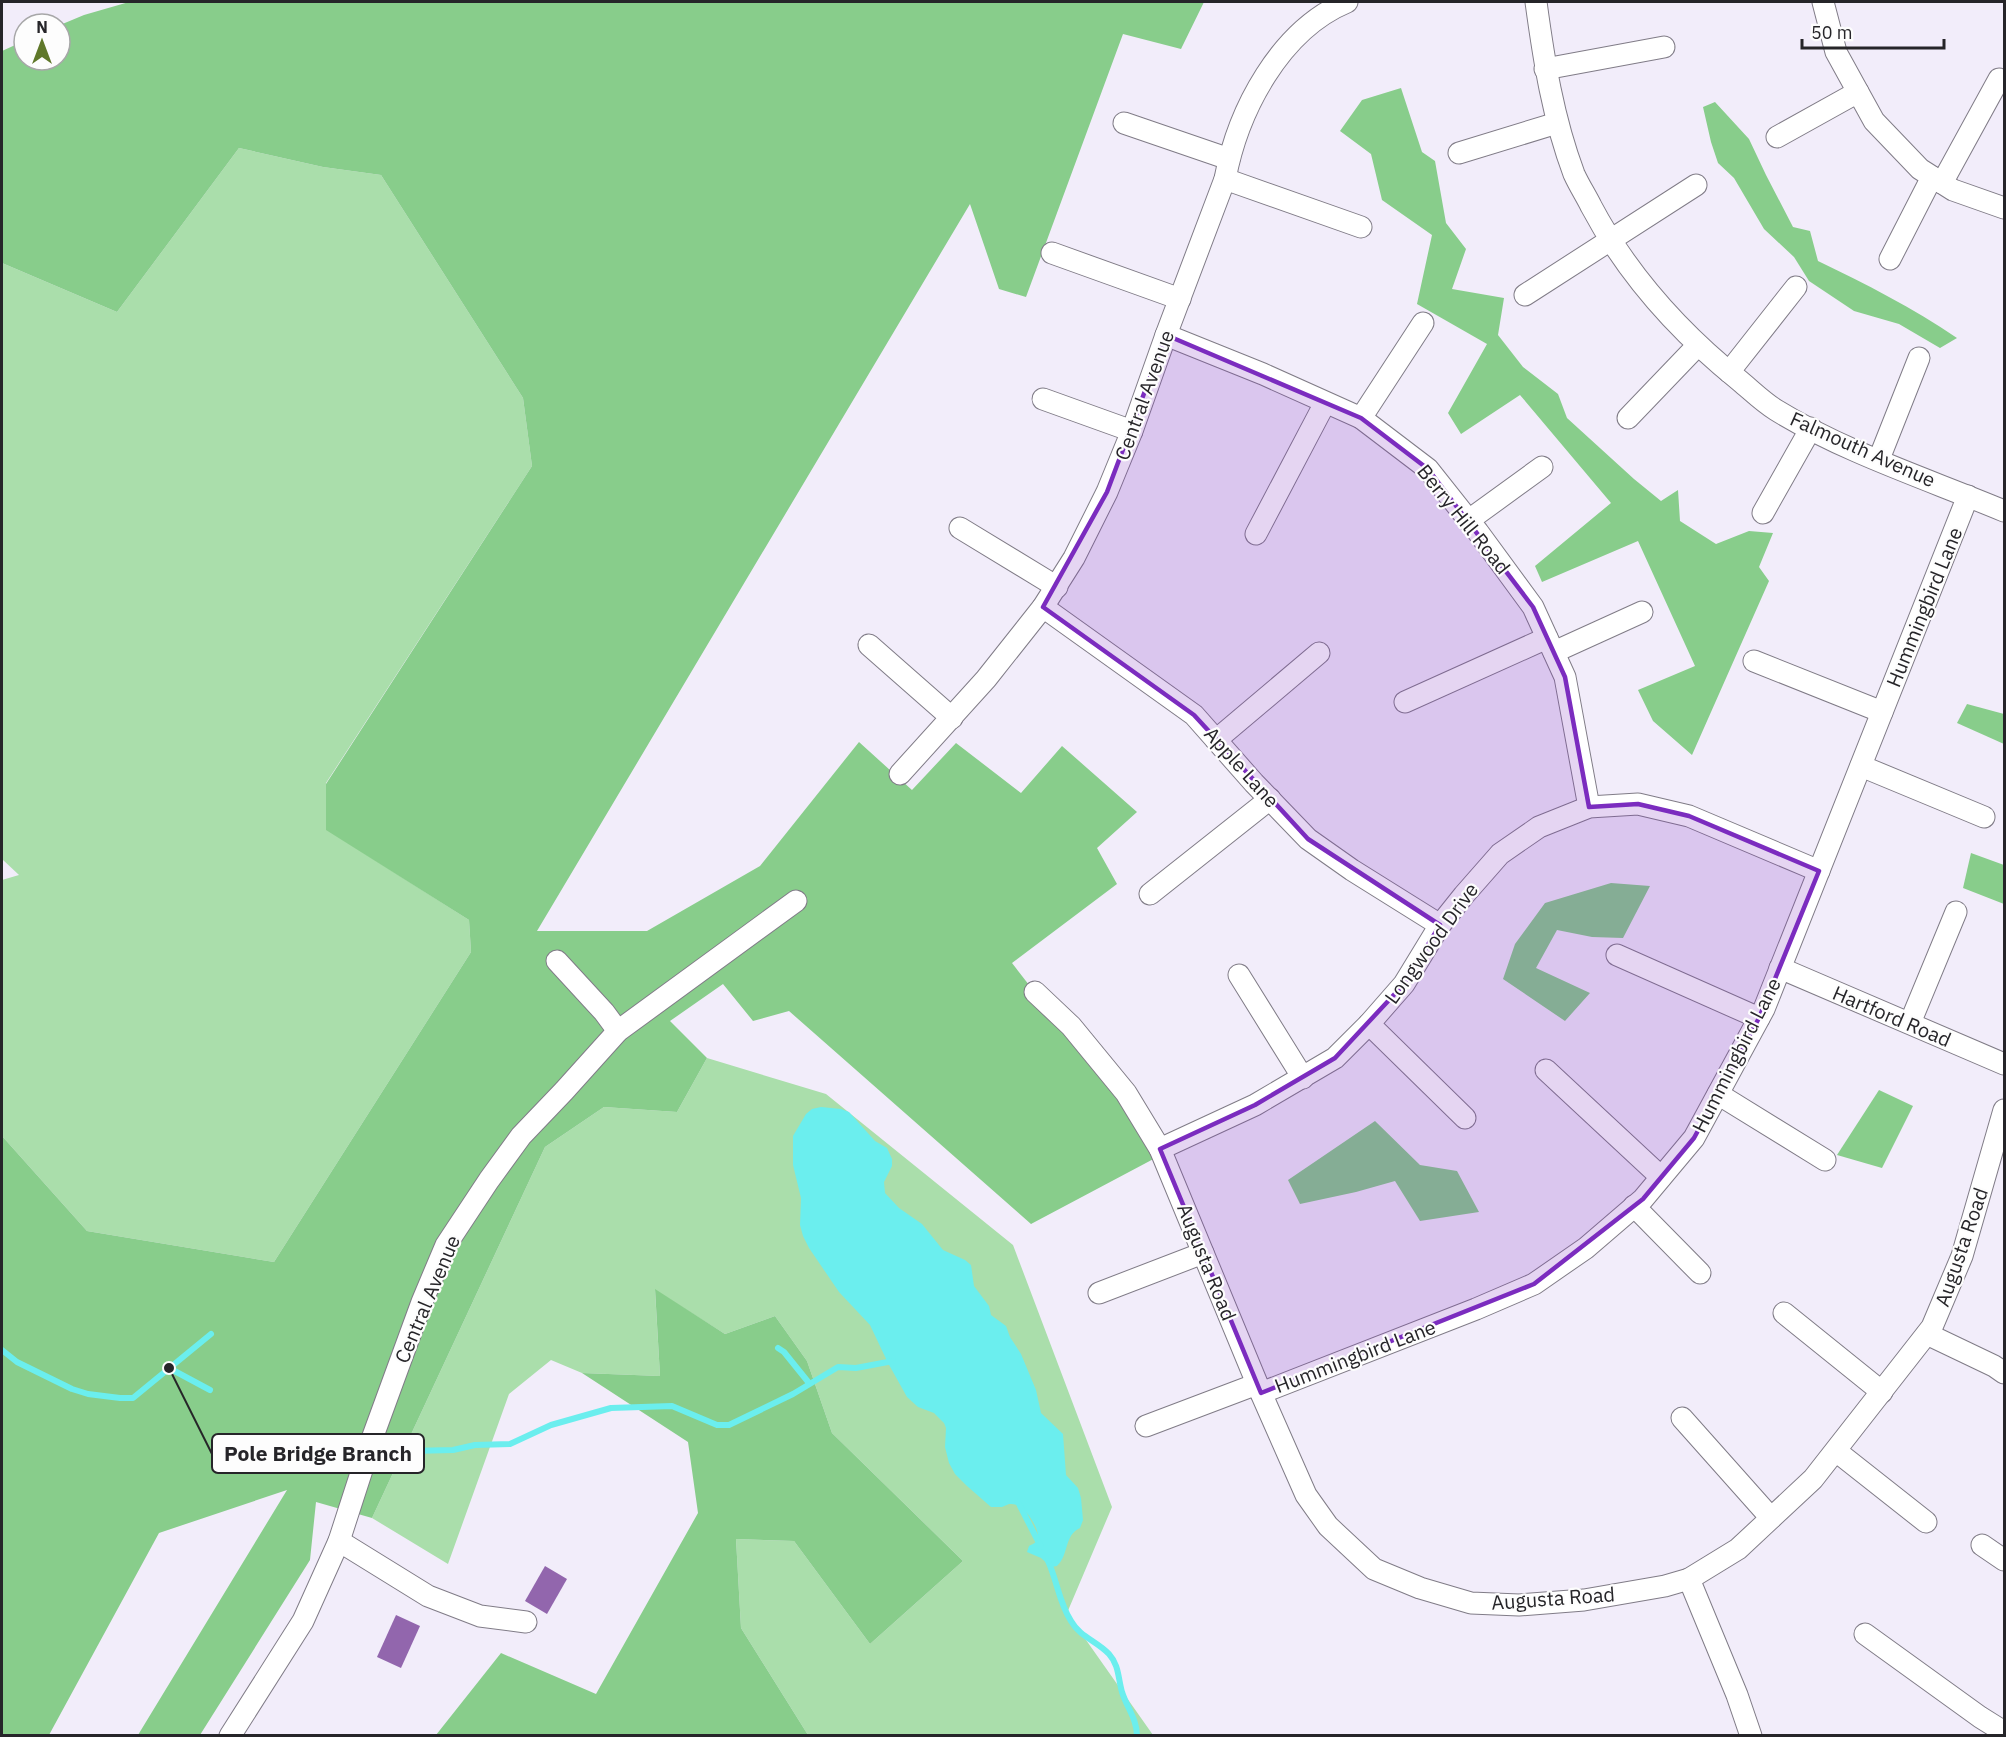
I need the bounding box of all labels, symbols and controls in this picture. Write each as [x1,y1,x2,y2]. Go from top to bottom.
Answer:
north arrow [12,12,72,72]
scale bar [1802,12,1944,50]
text: N [36,17,48,37]
text: 50 m [1811,21,1853,44]
street label: Central Avenue [1108,326,1180,464]
street label: Falmouth Avenue [1786,405,1940,493]
street label: Berry Hill Road [1411,458,1517,580]
street label: Hummingbird Lane [1880,523,1968,691]
street label: Apple Lane [1198,721,1286,813]
street label: Longwood Drive [1378,877,1484,1009]
street label: Hummingbird Lane [1685,973,1787,1137]
street label: Hartford Road [1829,979,1955,1053]
street label: Augusta Road [1928,1184,1994,1310]
street label: Augusta Road [1171,1199,1243,1325]
street label: Central Avenue [388,1231,466,1367]
street label: Hummingbird Lane [1271,1313,1439,1399]
callout: Pole Bridge Branch [212,1434,424,1473]
text: Pole Bridge Branch [224,1439,412,1467]
street label: Augusta Road [1490,1580,1616,1616]

